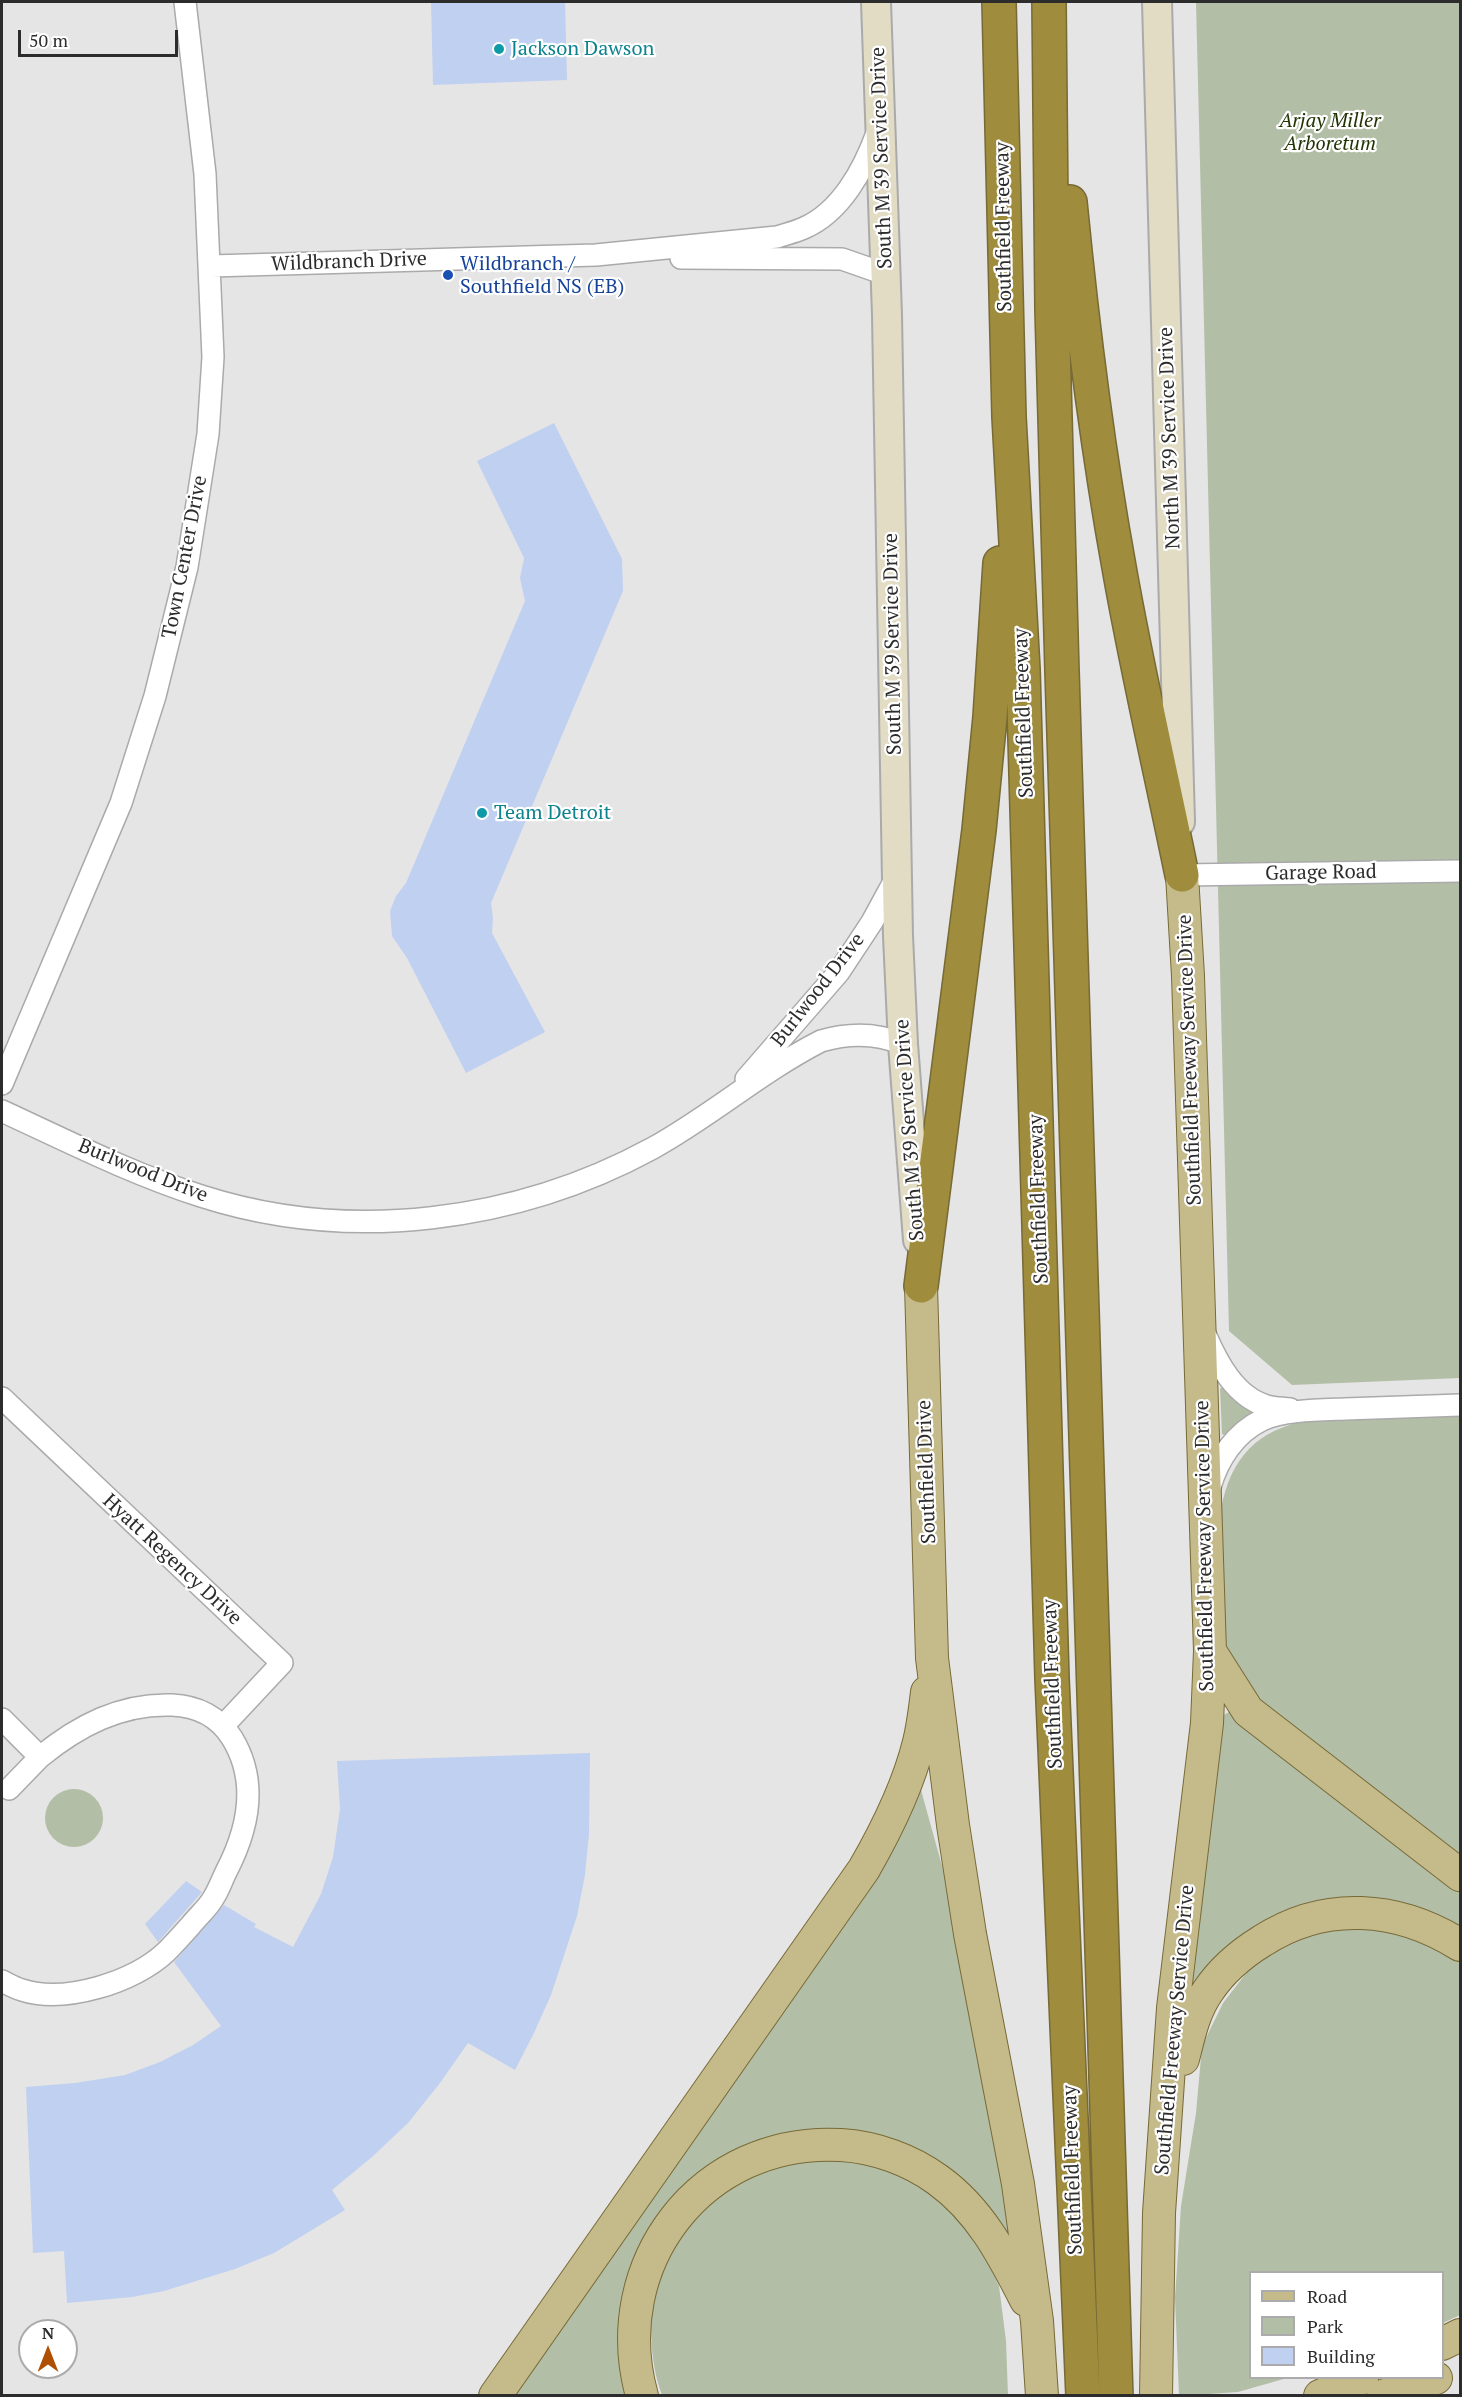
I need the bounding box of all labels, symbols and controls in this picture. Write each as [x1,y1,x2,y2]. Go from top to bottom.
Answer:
scale bar [21,18,182,56]
text: 50 m [29,28,68,52]
place label: Jackson Dawson [511,37,654,61]
marker: Jackson Dawson [492,42,506,56]
street label: South M 39 Service Drive [866,47,898,269]
park label: Arjay Miller Arboretum [1279,109,1381,156]
street label: Southfield Freeway [991,142,1017,312]
street label: Wildbranch Drive [271,247,427,277]
place label: Wildbranch / Southfield NS (EB) [460,252,624,299]
marker: Wildbranch / Southfield NS (EB) [441,268,455,282]
street label: North M 39 Service Drive [1154,326,1186,550]
street label: Town Center Drive [157,474,213,640]
street label: South M 39 Service Drive [879,533,907,755]
street label: Southfield Freeway [1009,628,1039,798]
place label: Team Detroit [494,801,611,825]
marker: Team Detroit [475,806,489,820]
street label: Garage Road [1265,860,1377,886]
street label: Southfield Freeway Service Drive [1173,914,1207,1206]
street label: Burlwood Drive [766,928,870,1052]
street label: South M 39 Service Drive [890,1018,930,1242]
street label: Southfield Freeway [1024,1114,1054,1284]
street label: Burlwood Drive [75,1134,211,1208]
street label: Southfield Drive [912,1400,942,1544]
street label: Southfield Freeway Service Drive [1190,1400,1220,1692]
street label: Hyatt Regency Drive [98,1489,246,1631]
street label: Southfield Freeway [1038,1599,1068,1769]
street label: Southfield Freeway Service Drive [1150,1884,1200,2176]
street label: Southfield Freeway [1058,2085,1088,2255]
legend [1249,2271,1444,2379]
text: Road [1307,2284,1347,2308]
text: Park [1307,2314,1343,2338]
north arrow [18,2319,78,2379]
text: N [42,2322,54,2344]
text: Building [1307,2344,1375,2368]

